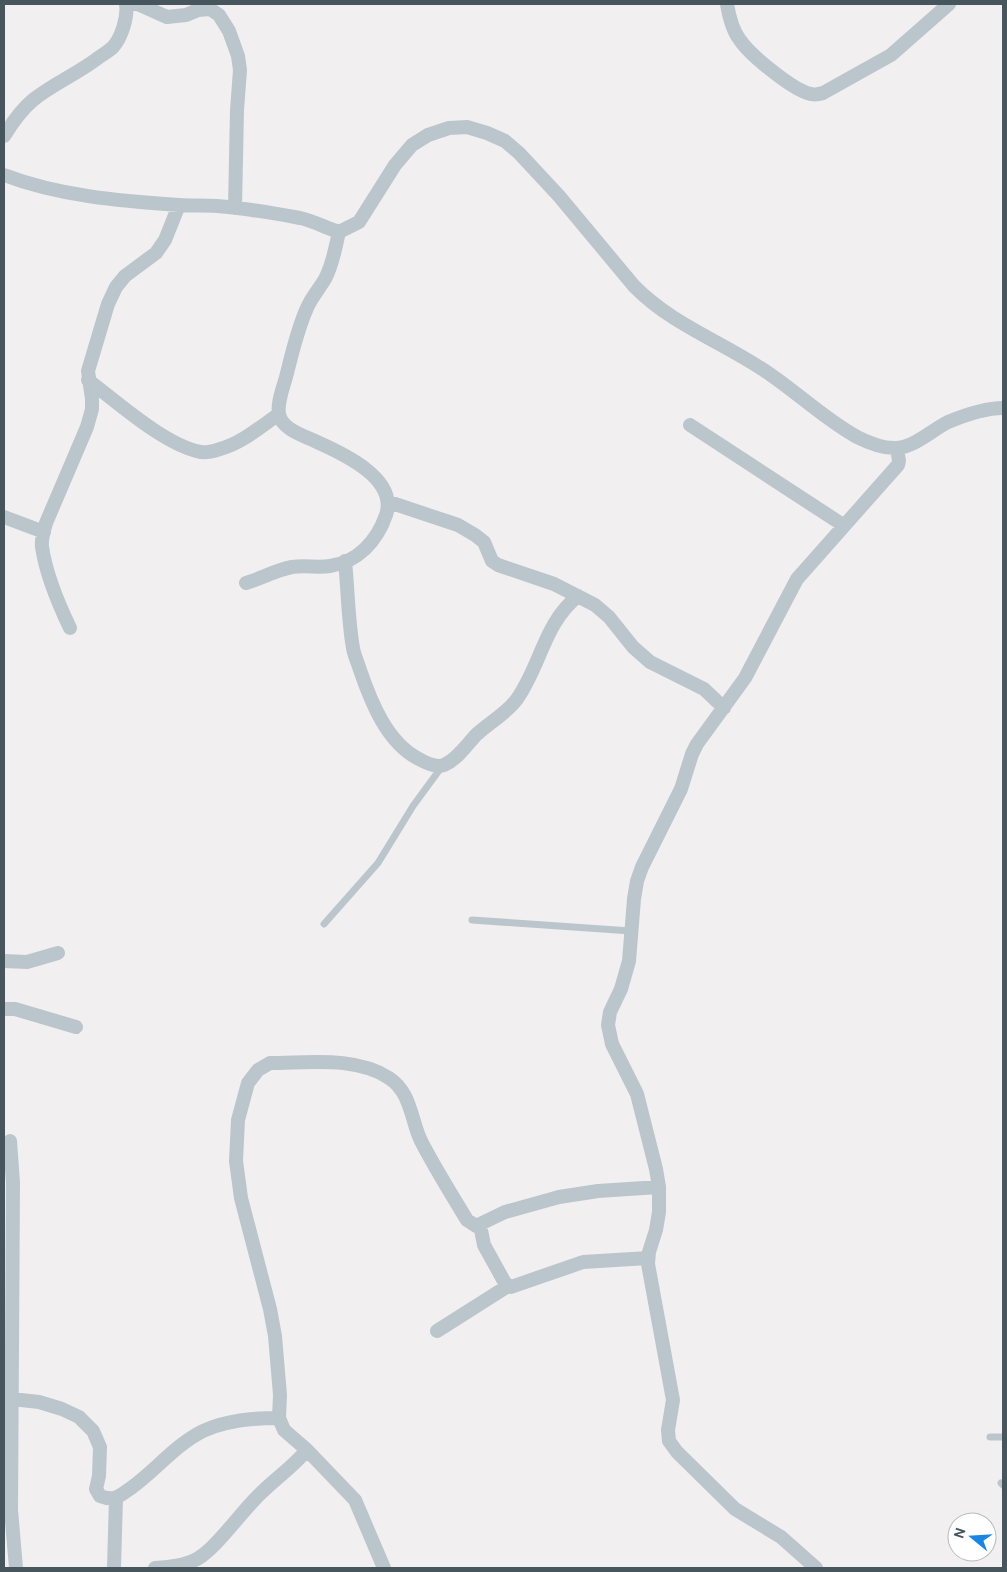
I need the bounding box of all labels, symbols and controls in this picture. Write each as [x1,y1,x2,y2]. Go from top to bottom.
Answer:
north arrow [947,1512,997,1562]
text: N [950,1525,970,1540]

